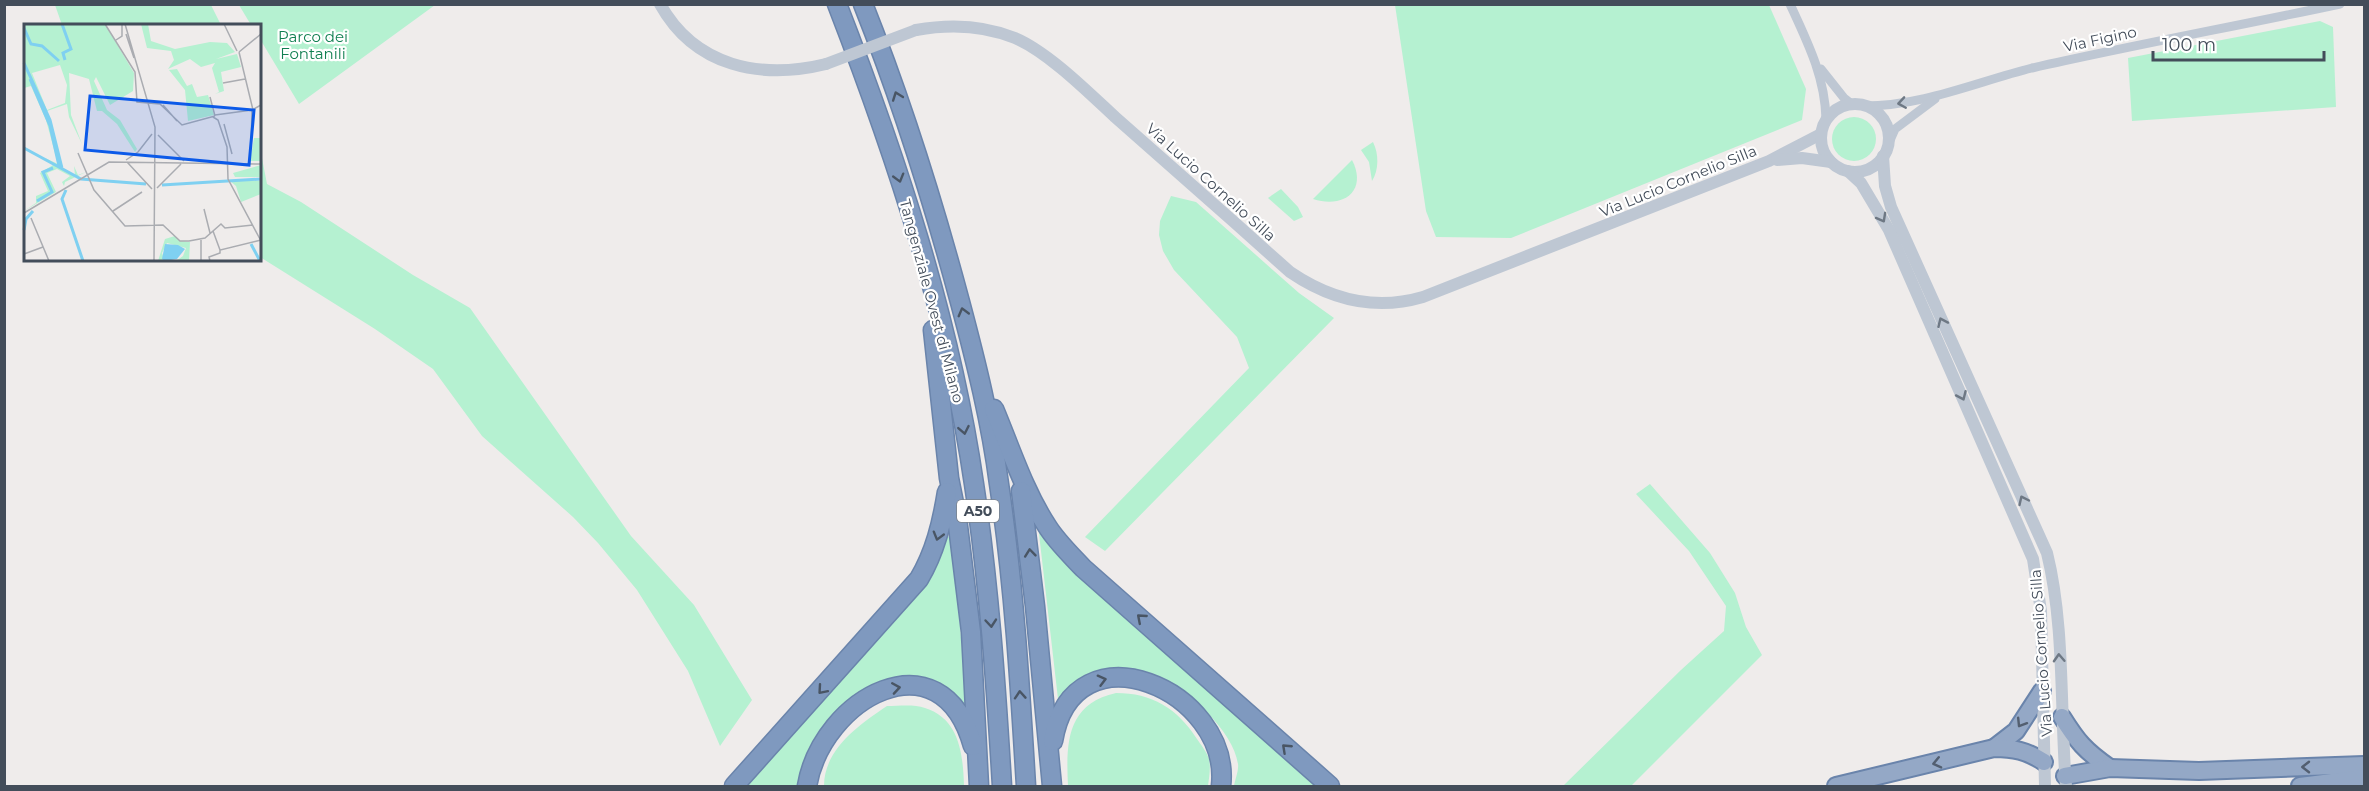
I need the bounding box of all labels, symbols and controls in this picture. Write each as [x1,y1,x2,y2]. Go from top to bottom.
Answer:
street label: Via Figino [2062,22,2138,56]
inset map [24,24,261,261]
scale bar [2153,24,2324,62]
park label: Parco dei Fontanili [278,27,348,63]
text: 100 m [2162,34,2216,56]
one-way arrow [891,91,904,102]
one-way arrow [1897,96,1907,109]
street label: Via Lucio Cornelio Silla [1142,119,1280,245]
street label: Via Lucio Cornelio Silla [1597,141,1759,221]
one-way arrow [892,172,904,183]
street label: Tangenziale Ovest di Milano [896,197,968,405]
one-way arrow [1875,212,1886,222]
one-way arrow [957,308,970,318]
one-way arrow [1938,318,1950,329]
one-way arrow [1954,389,1966,400]
one-way arrow [958,426,970,435]
one-way arrow [2018,495,2030,506]
road number: A50 [957,500,999,522]
one-way arrow [933,530,945,541]
one-way arrow [1024,548,1037,557]
street label: Via Lucio Cornelio Silla [2026,569,2056,737]
one-way arrow [1137,614,1147,625]
one-way arrow [984,619,997,628]
one-way arrow [2053,654,2066,663]
one-way arrow [1096,675,1107,687]
one-way arrow [892,682,901,694]
one-way arrow [818,683,829,694]
one-way arrow [1014,690,1027,699]
one-way arrow [2017,717,2029,727]
one-way arrow [1283,744,1294,755]
one-way arrow [1932,756,1942,769]
one-way arrow [2302,761,2311,773]

